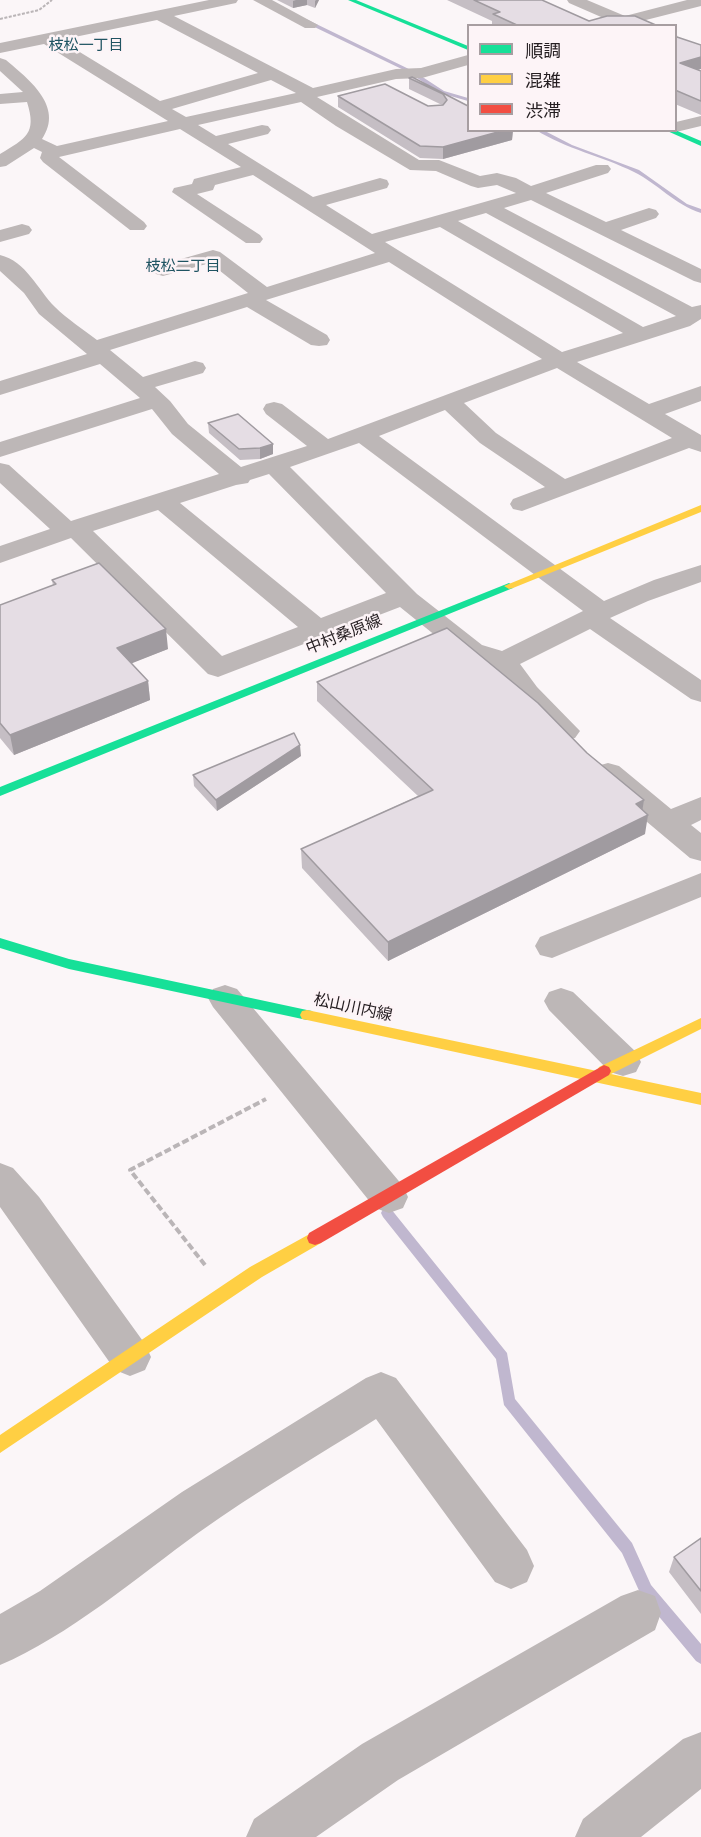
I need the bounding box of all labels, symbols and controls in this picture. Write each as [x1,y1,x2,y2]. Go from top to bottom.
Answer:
legend [467,24,677,132]
district label: 枝松一丁目 [49,37,123,55]
text: 順調 [525,41,561,61]
text: 混雑 [525,71,561,91]
text: 渋滞 [525,101,561,121]
district label: 枝松二丁目 [146,258,220,276]
street label: 中村桑原線 [303,611,385,659]
street label: 松山川内線 [312,990,394,1026]

